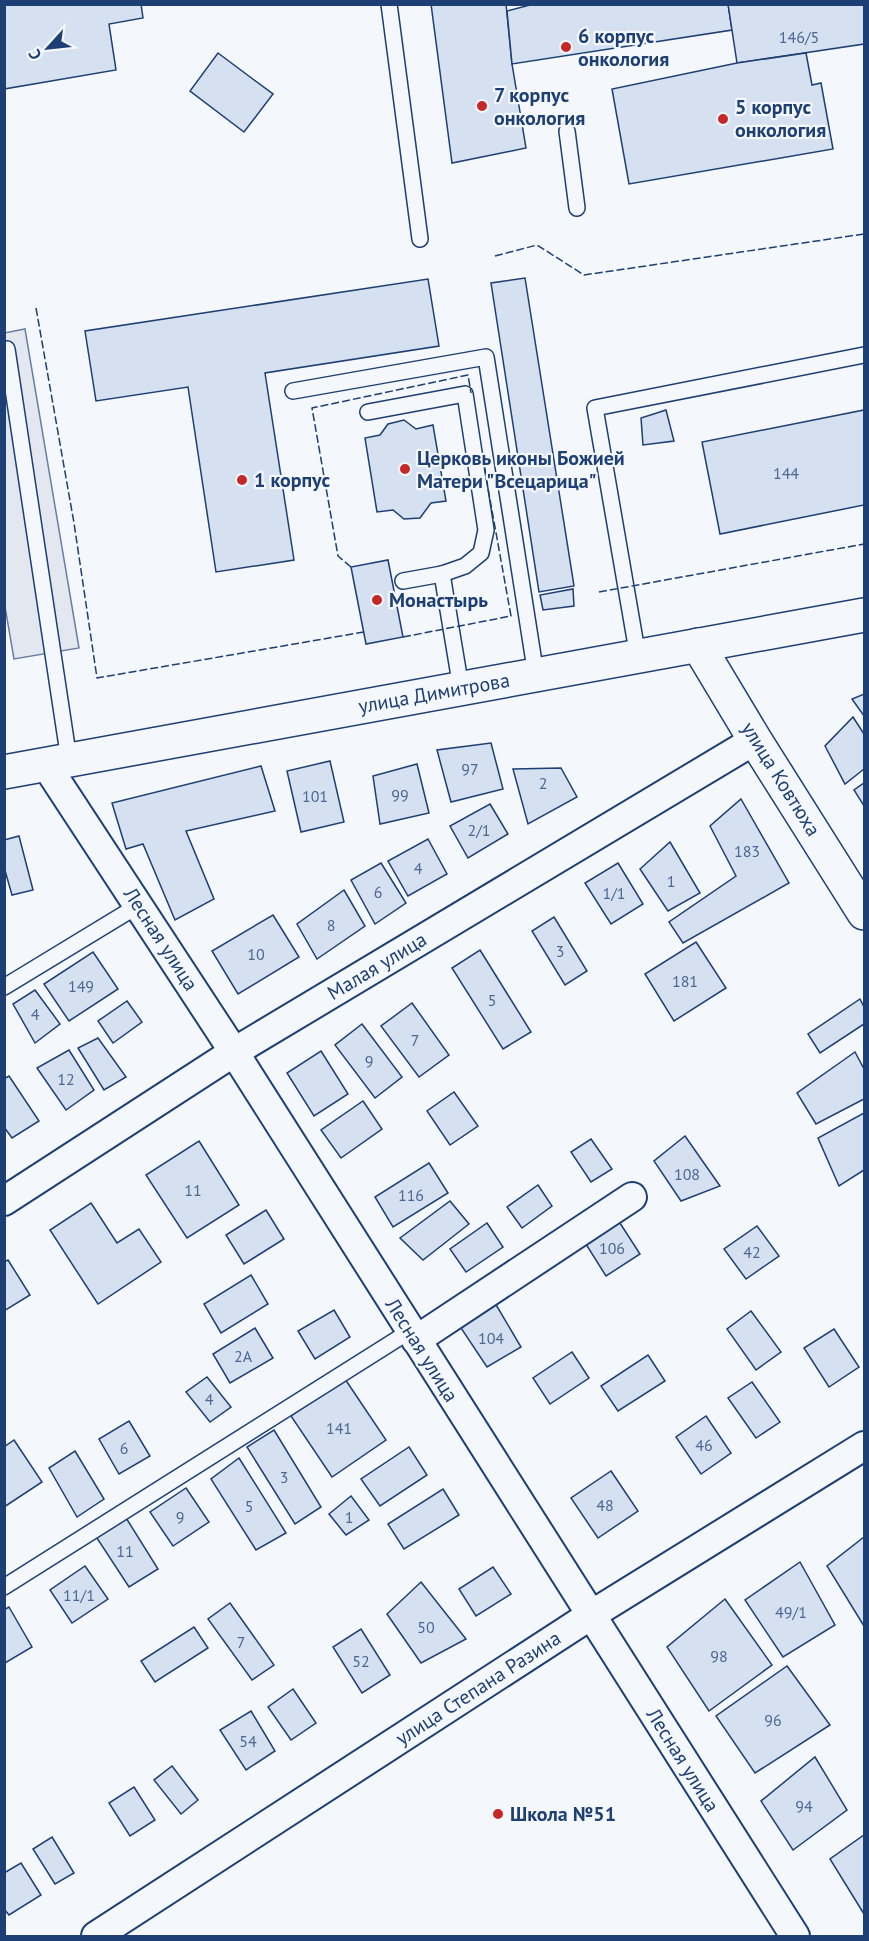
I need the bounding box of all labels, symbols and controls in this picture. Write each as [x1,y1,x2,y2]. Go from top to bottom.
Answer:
north arrow [18,18,78,78]
place label: 6 корпус онкология [578,23,669,72]
house number: 146/5 [779,27,819,47]
marker: 6 корпус онкология [559,40,573,54]
text: С [24,46,46,63]
place label: 7 корпус онкология [494,82,585,131]
place label: 5 корпус онкология [735,94,826,143]
marker: 7 корпус онкология [475,99,489,113]
marker: 5 корпус онкология [716,112,730,126]
place label: Церковь иконы Божией Матери "Всецарица" [417,445,625,494]
marker: Церковь иконы Божией Матери "Всецарица" [398,462,412,476]
house number: 144 [773,463,799,483]
place label: 1 корпус [254,467,331,493]
marker: 1 корпус [235,473,249,487]
place label: Монастырь [389,587,488,613]
marker: Монастырь [370,593,384,607]
street label: улица Димитрова [356,667,512,719]
street label: улица Ковтюха [736,717,826,841]
house number: 97 [461,759,479,779]
house number: 2 [539,773,547,793]
house number: 99 [391,785,409,805]
house number: 101 [302,786,328,806]
house number: 2/1 [467,820,491,840]
house number: 183 [734,841,760,861]
house number: 4 [414,858,423,878]
house number: 1 [667,871,675,891]
street label: Лесная улица [117,882,204,996]
house number: 6 [374,882,382,902]
house number: 1/1 [602,883,626,903]
house number: 8 [327,915,335,935]
street label: Малая улица [323,926,431,1006]
house number: 3 [556,941,564,961]
house number: 10 [247,944,265,964]
house number: 181 [672,971,698,991]
house number: 149 [68,976,94,996]
house number: 5 [488,990,496,1010]
house number: 4 [31,1004,40,1024]
house number: 7 [411,1030,419,1050]
house number: 9 [365,1051,373,1071]
house number: 12 [57,1069,75,1089]
house number: 108 [674,1164,700,1184]
house number: 11 [184,1180,202,1200]
house number: 116 [398,1185,424,1205]
house number: 106 [599,1238,625,1258]
house number: 42 [743,1242,761,1262]
street label: Лесная улица [379,1292,464,1407]
house number: 104 [478,1328,504,1348]
house number: 2А [234,1346,253,1366]
house number: 4 [205,1389,214,1409]
house number: 141 [326,1418,352,1438]
house number: 46 [695,1435,713,1455]
house number: 6 [120,1438,128,1458]
house number: 3 [280,1467,288,1487]
house number: 48 [596,1495,614,1515]
house number: 5 [245,1496,253,1516]
house number: 9 [176,1507,184,1527]
house number: 1 [345,1507,353,1527]
house number: 11 [116,1541,134,1561]
house number: 11/1 [63,1585,95,1605]
house number: 49/1 [775,1602,807,1622]
house number: 50 [417,1617,435,1637]
street label: улица Степана Разина [390,1625,566,1751]
house number: 7 [237,1632,245,1652]
house number: 98 [710,1646,728,1666]
house number: 52 [352,1651,370,1671]
street label: Лесная улица [640,1702,725,1817]
house number: 96 [764,1710,782,1730]
house number: 54 [239,1731,257,1751]
house number: 94 [795,1796,813,1816]
place label: Школа №51 [510,1801,616,1827]
marker: Школа №51 [491,1807,505,1821]

